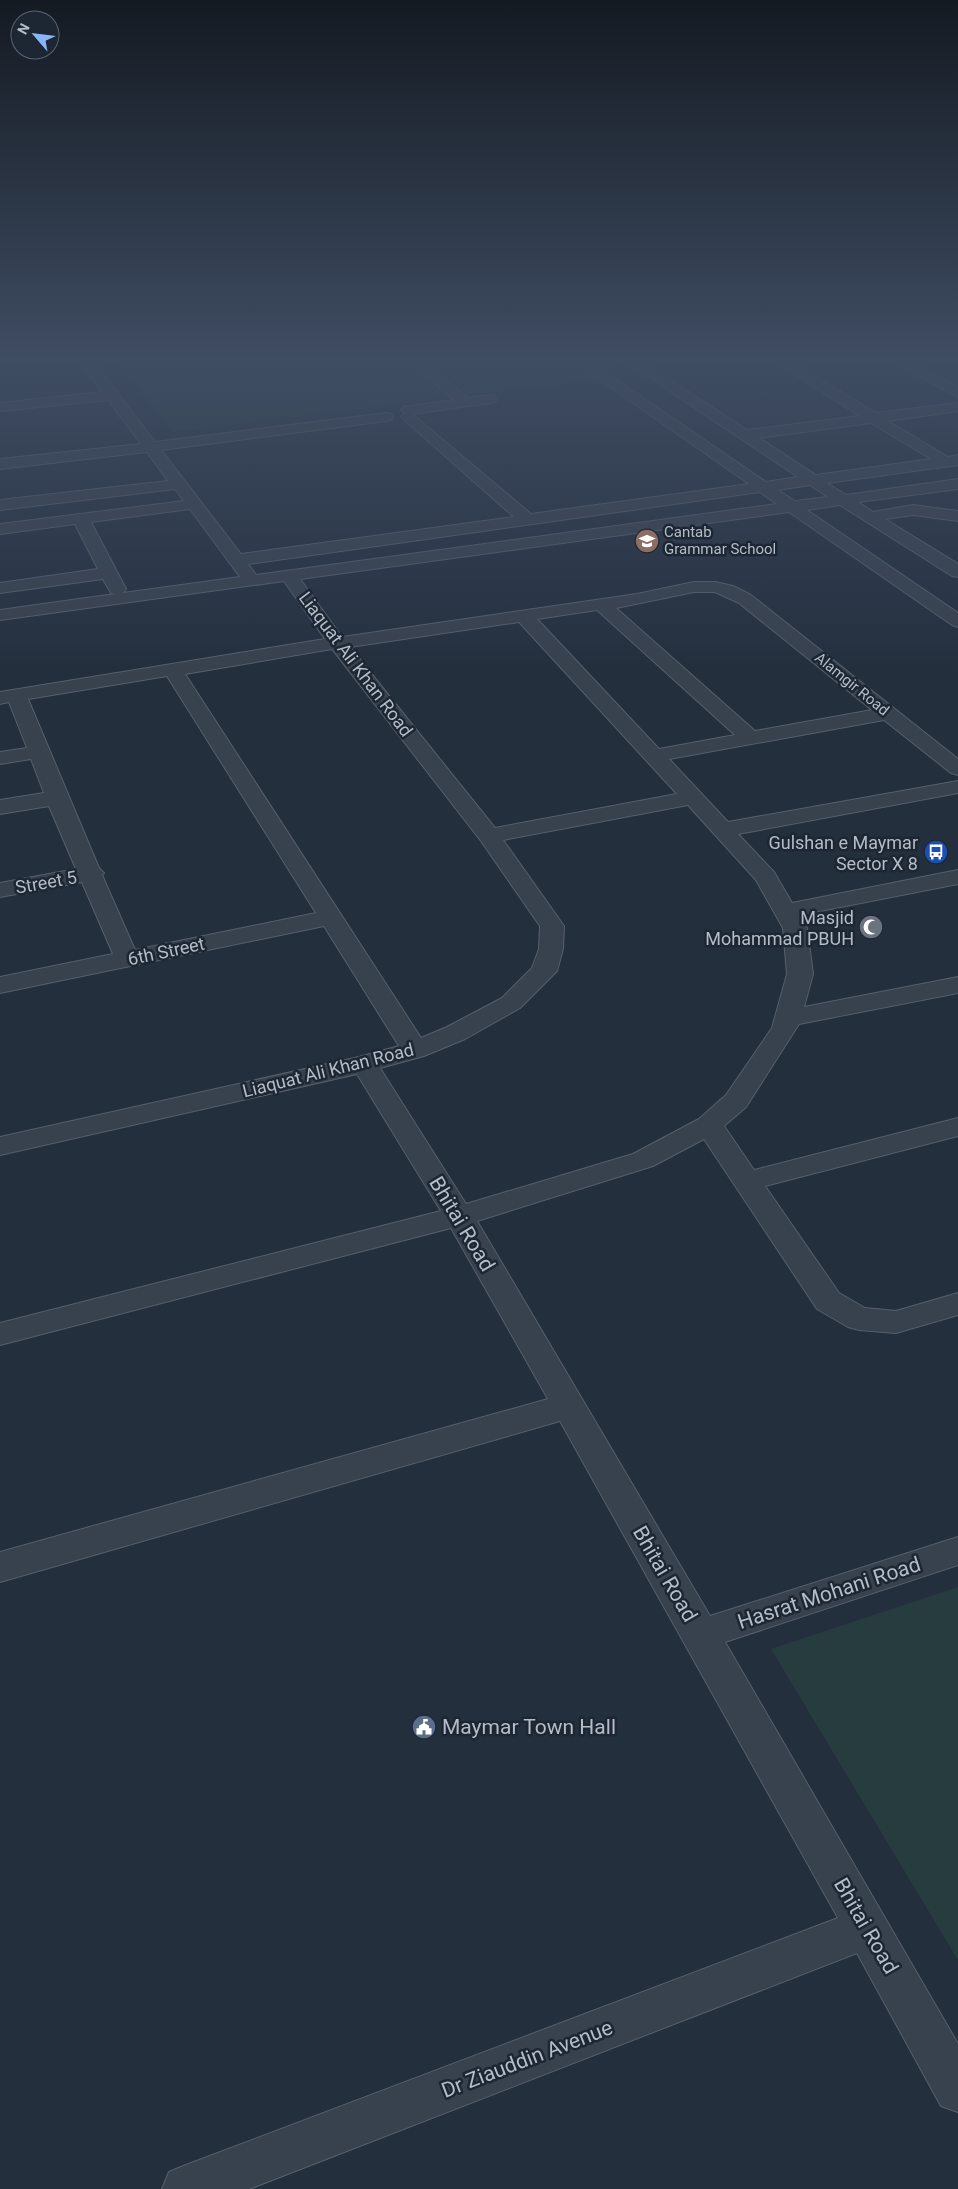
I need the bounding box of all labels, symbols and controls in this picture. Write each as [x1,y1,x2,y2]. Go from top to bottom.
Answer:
north arrow [10,10,60,60]
text: N [14,21,33,37]
place label: Cantab Grammar School [664,523,776,558]
school or university icon: Cantab Grammar School [634,528,660,554]
street label: Liaquat Ali Khan Road [295,587,417,741]
street label: Alamgir Road [811,649,893,719]
place label: Gulshan e Maymar Sector X 8 [768,832,918,874]
bus stop icon: Gulshan e Maymar Sector X 8 [923,839,949,865]
street label: Street 5 [14,866,78,898]
place label: Masjid Mohammad PBUH [705,907,854,949]
mosque icon: Masjid Mohammad PBUH [858,914,884,940]
street label: 6th Street [126,933,206,969]
street label: Liaquat Ali Khan Road [240,1039,416,1101]
street label: Bhitai Road [424,1172,500,1276]
street label: Bhitai Road [628,1522,702,1626]
street label: Hasrat Mohani Road [735,1552,923,1634]
public building icon: Maymar Town Hall [411,1714,437,1740]
place label: Maymar Town Hall [442,1715,616,1739]
street label: Bhitai Road [829,1874,903,1978]
street label: Dr Ziauddin Avenue [438,2015,616,2103]

